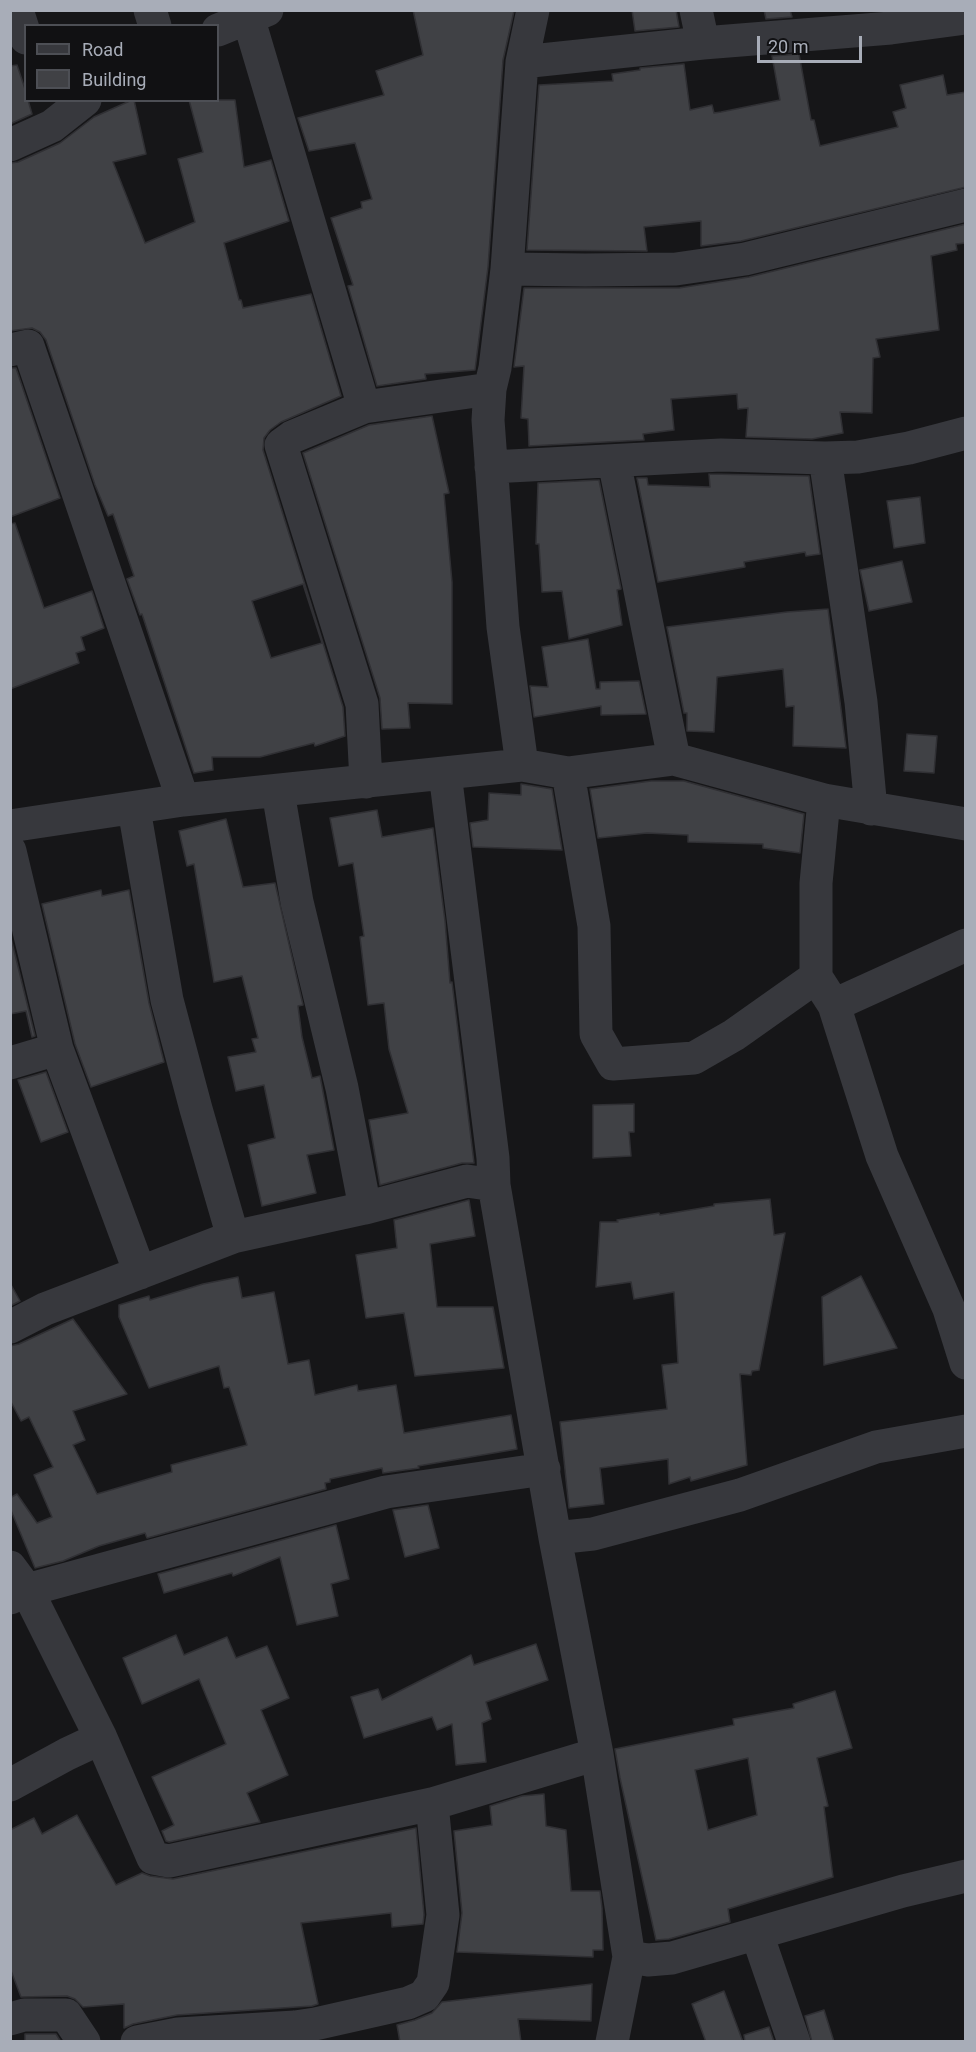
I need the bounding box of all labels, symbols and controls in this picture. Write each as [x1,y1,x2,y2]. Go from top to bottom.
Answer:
legend [24,24,219,102]
scale bar [760,24,865,62]
text: 20 m [768,36,808,57]
text: Road [82,39,123,60]
text: Building [82,69,146,90]

